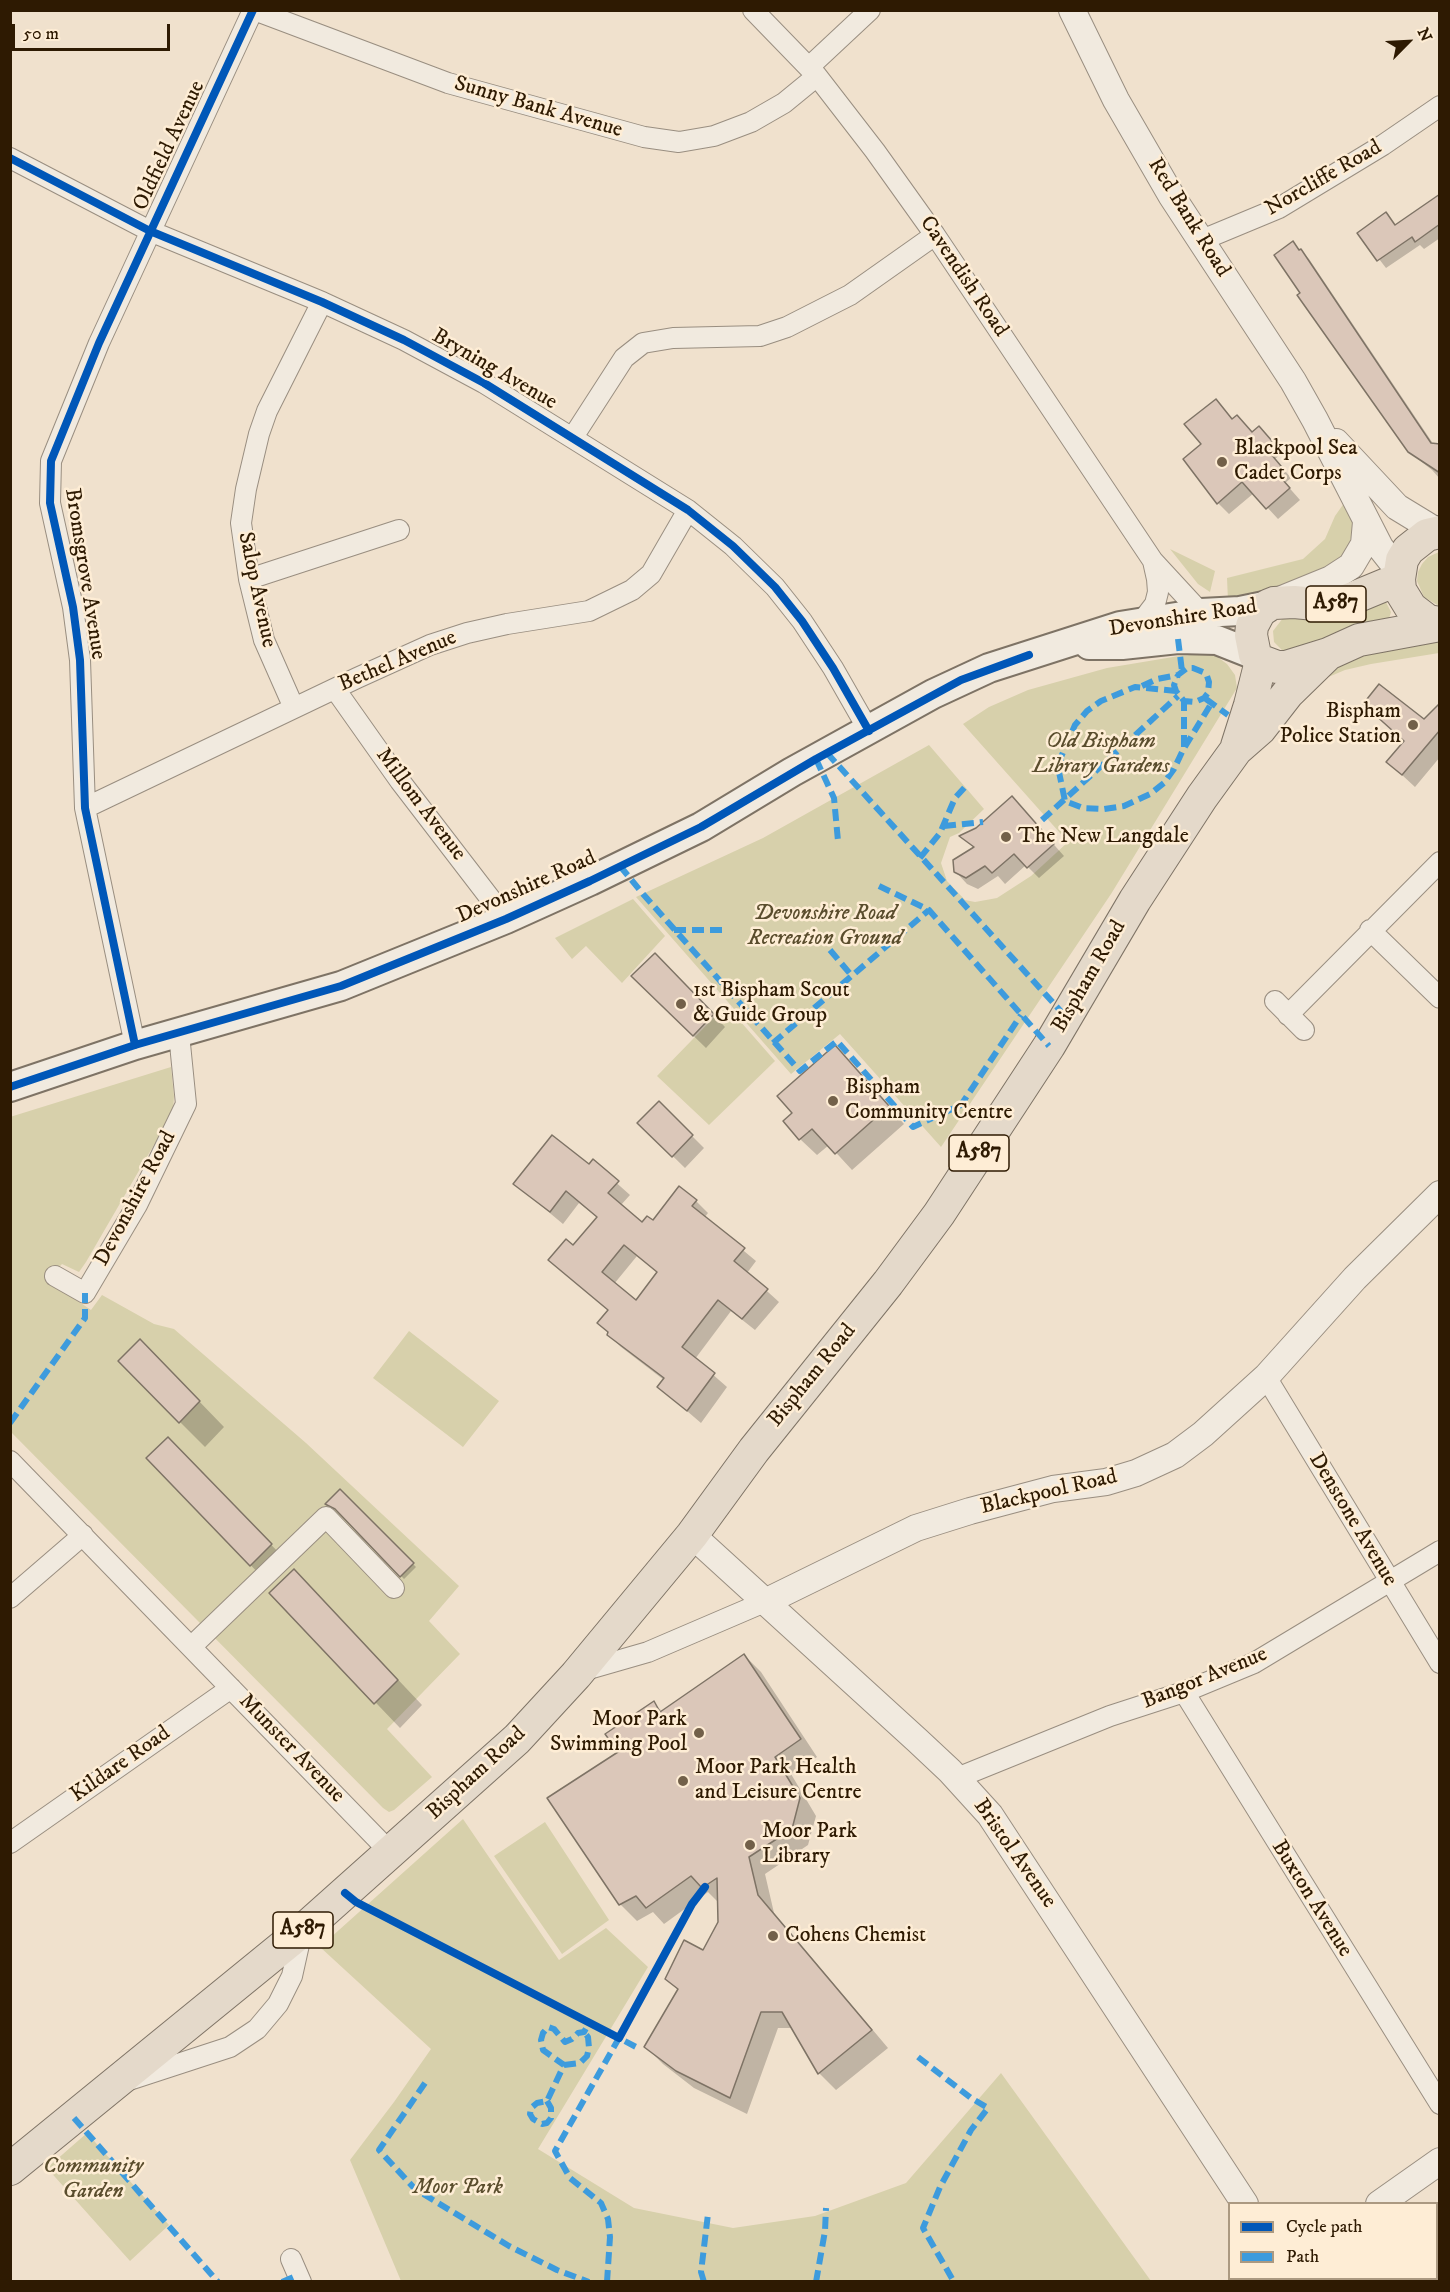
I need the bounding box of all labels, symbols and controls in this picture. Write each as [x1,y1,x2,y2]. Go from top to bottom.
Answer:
scale bar [15,12,172,50]
north arrow [1378,12,1438,72]
text: 50 m [23,23,59,45]
text: N [1413,25,1436,45]
street label: Sunny Bank Avenue [451,71,625,145]
street label: Oldfield Avenue [128,77,212,215]
street label: Norcliffe Road [1261,135,1387,223]
street label: Red Bank Road [1141,154,1235,282]
street label: Cavendish Road [913,212,1013,342]
street label: Bryning Avenue [427,324,561,416]
place label: Blackpool Sea Cadet Corps [1234,436,1358,488]
marker: Blackpool Sea Cadet Corps [1215,455,1229,469]
street label: Bromsgrove Avenue [57,486,111,662]
street label: Salop Avenue [231,530,281,650]
road number: A587 [1306,586,1366,622]
street label: Devonshire Road [1107,594,1259,644]
street label: Bethel Avenue [335,625,461,699]
place label: Bispham Police Station [1280,699,1401,750]
marker: Bispham Police Station [1406,718,1420,732]
park label: Old Bispham Library Gardens [1033,729,1169,780]
street label: Millom Avenue [369,743,471,867]
place label: The New Langdale [1018,824,1189,850]
marker: The New Langdale [999,830,1013,844]
street label: Devonshire Road [453,846,601,930]
park label: Devonshire Road Recreation Ground [748,901,902,952]
street label: Bispham Road [1047,916,1133,1038]
place label: 1st Bispham Scout & Guide Group [693,978,849,1030]
marker: 1st Bispham Scout & Guide Group [674,997,688,1011]
place label: Bispham Community Centre [845,1075,1013,1126]
marker: Bispham Community Centre [826,1094,840,1108]
street label: Devonshire Road [89,1127,183,1271]
road number: A587 [949,1135,1009,1171]
street label: Bispham Road [763,1319,863,1433]
street label: Denstone Avenue [1302,1449,1402,1591]
street label: Blackpool Road [978,1464,1120,1522]
street label: Bangor Avenue [1139,1642,1271,1716]
street label: Munster Avenue [232,1689,350,1809]
place label: Moor Park Swimming Pool [550,1707,687,1759]
street label: Kildare Road [66,1721,176,1809]
street label: Bispham Road [422,1722,532,1826]
marker: Moor Park Swimming Pool [692,1726,706,1740]
place label: Moor Park Health and Leisure Centre [695,1755,862,1807]
marker: Moor Park Health and Leisure Centre [676,1774,690,1788]
street label: Bristol Avenue [967,1794,1061,1914]
place label: Moor Park Library [762,1819,857,1870]
street label: Buxton Avenue [1265,1836,1357,1962]
marker: Moor Park Library [743,1838,757,1852]
road number: A587 [273,1912,333,1948]
place label: Cohens Chemist [785,1923,926,1949]
marker: Cohens Chemist [766,1929,780,1943]
park label: Community Garden [43,2154,143,2206]
park label: Moor Park [413,2175,503,2201]
legend [1228,2202,1438,2280]
text: Cycle path [1286,2216,1363,2238]
text: Path [1286,2246,1319,2268]

